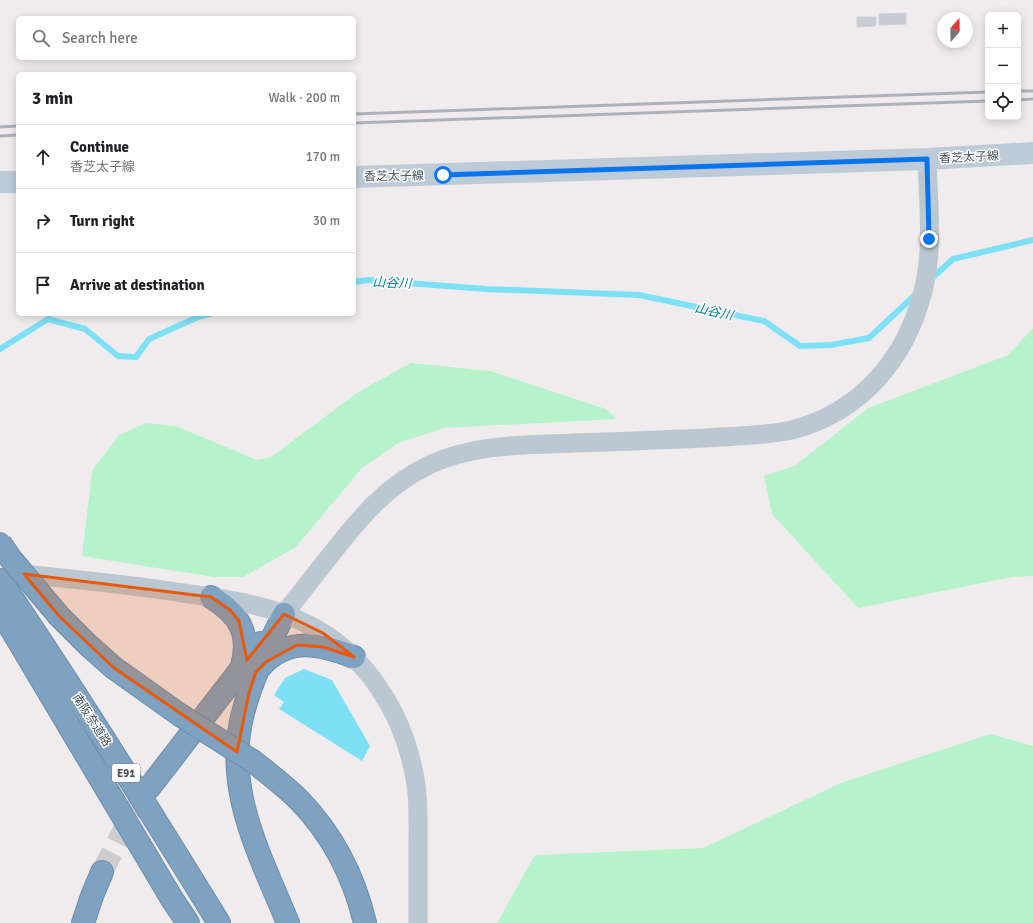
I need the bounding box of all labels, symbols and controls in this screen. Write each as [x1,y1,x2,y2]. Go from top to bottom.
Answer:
north arrow [937,12,973,48]
map controls [985,12,1021,120]
button: + [985,12,1021,48]
search box [16,16,356,60]
icon: search [30,27,52,49]
text: Search here [62,29,138,47]
button: − [985,48,1021,84]
button: locate [985,84,1021,120]
text: 3 min [32,88,73,109]
text: Walk · 200 m [269,90,340,106]
text: Continue [70,138,129,156]
icon: ahead [32,146,54,168]
street label: 香芝太子線 [939,148,999,167]
text: 170 m [306,149,340,165]
text: 香芝太子線 [70,159,135,175]
route start [434,166,452,184]
street label: 香芝太子線 [364,168,424,185]
icon: right [32,210,54,232]
text: Turn right [70,212,135,230]
text: 30 m [313,213,340,229]
route end [920,230,938,248]
icon: arrive [32,274,54,296]
water label: 山谷川 [372,274,414,292]
text: Arrive at destination [70,276,205,294]
water label: 山谷川 [693,300,736,324]
street label: 南阪奈道路 [69,691,114,750]
road number: E91 [112,764,140,782]

